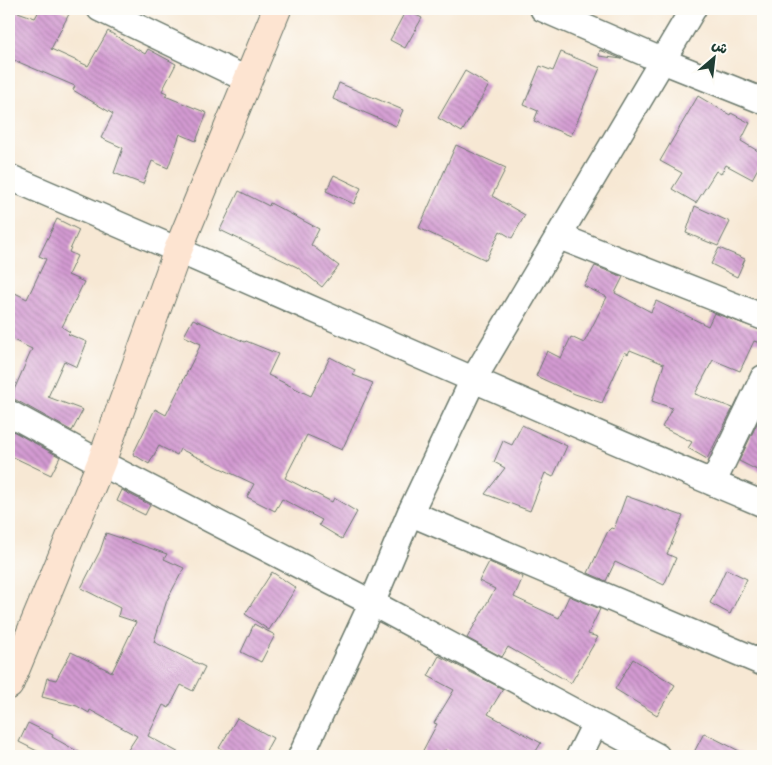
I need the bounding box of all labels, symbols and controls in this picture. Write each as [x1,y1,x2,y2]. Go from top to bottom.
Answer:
north arrow [690,32,740,82]
text: ش [709,36,731,58]

